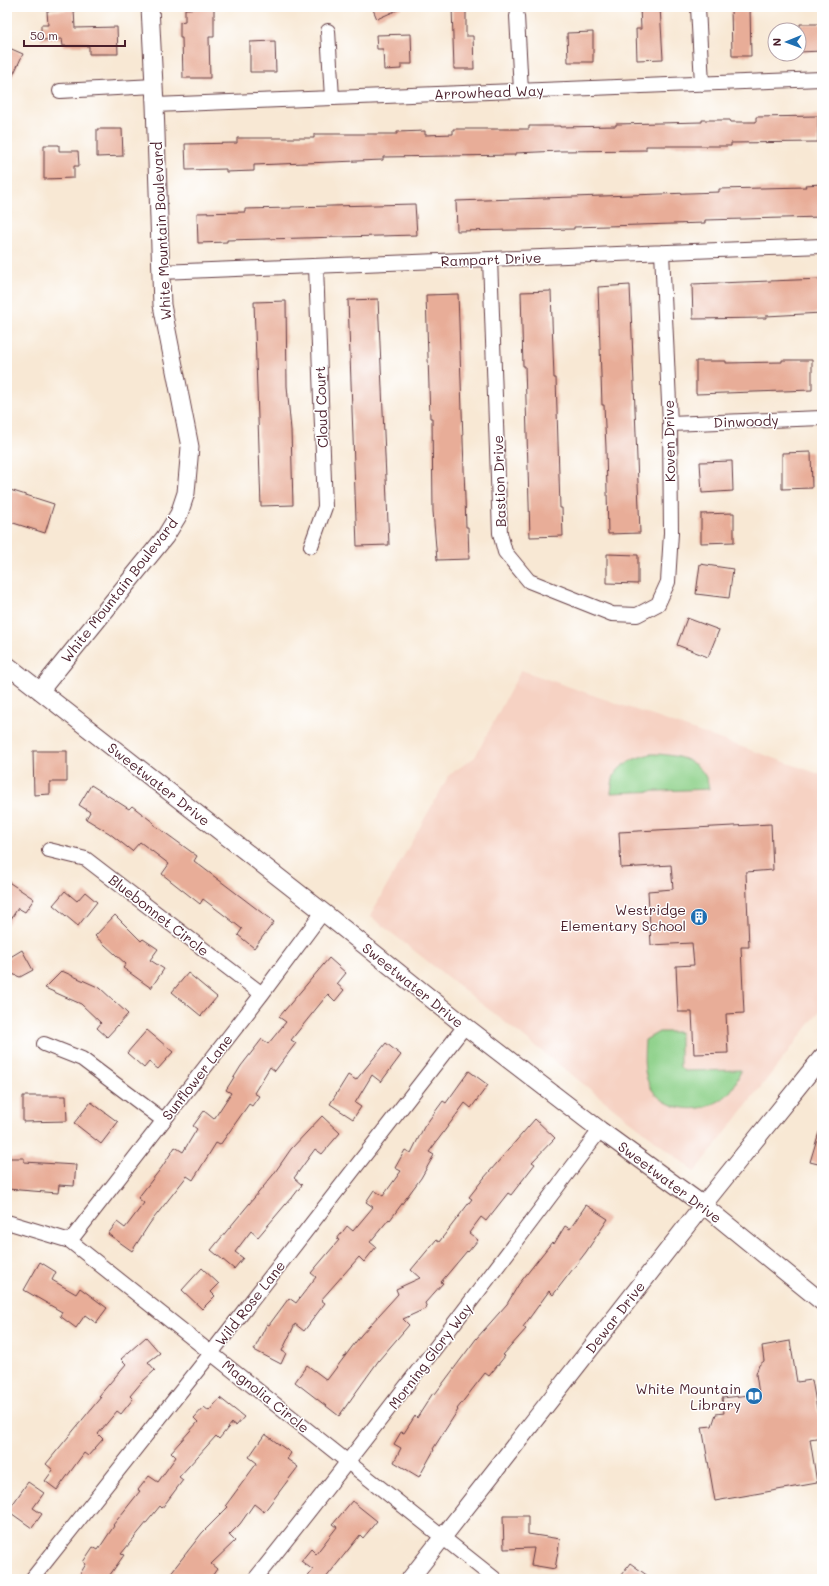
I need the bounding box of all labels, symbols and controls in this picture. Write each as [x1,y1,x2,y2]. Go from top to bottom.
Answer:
scale bar [24,22,125,48]
north arrow [767,22,807,62]
text: 50 m [30,27,58,43]
text: N [769,38,784,46]
street label: Arrowhead Way [434,81,544,103]
street label: White Mountain Boulevard [147,141,175,321]
street label: Rampart Drive [440,248,542,270]
street label: Cloud Court [310,366,332,448]
street label: Koven Drive [659,400,679,482]
street label: Dinwoody [713,410,779,432]
street label: Bastion Drive [488,435,510,527]
street label: White Mountain Boulevard [56,514,182,666]
street label: Sweetwater Drive [104,738,214,830]
street label: Bluebonnet Circle [105,870,213,960]
place label: Westridge Elementary School [560,900,686,935]
building icon: Westridge Elementary School [689,907,709,927]
street label: Sweetwater Drive [358,938,468,1032]
street label: Sunflower Lane [157,1030,237,1124]
street label: Sweetwater Drive [614,1137,726,1227]
street label: Wild Rose Lane [211,1256,289,1350]
street label: Dewar Drive [581,1277,649,1357]
street label: Morning Glory Way [384,1299,476,1413]
street label: Magnolia Circle [219,1355,313,1437]
place label: White Mountain Library [635,1379,741,1414]
library icon: White Mountain Library [744,1386,764,1406]

